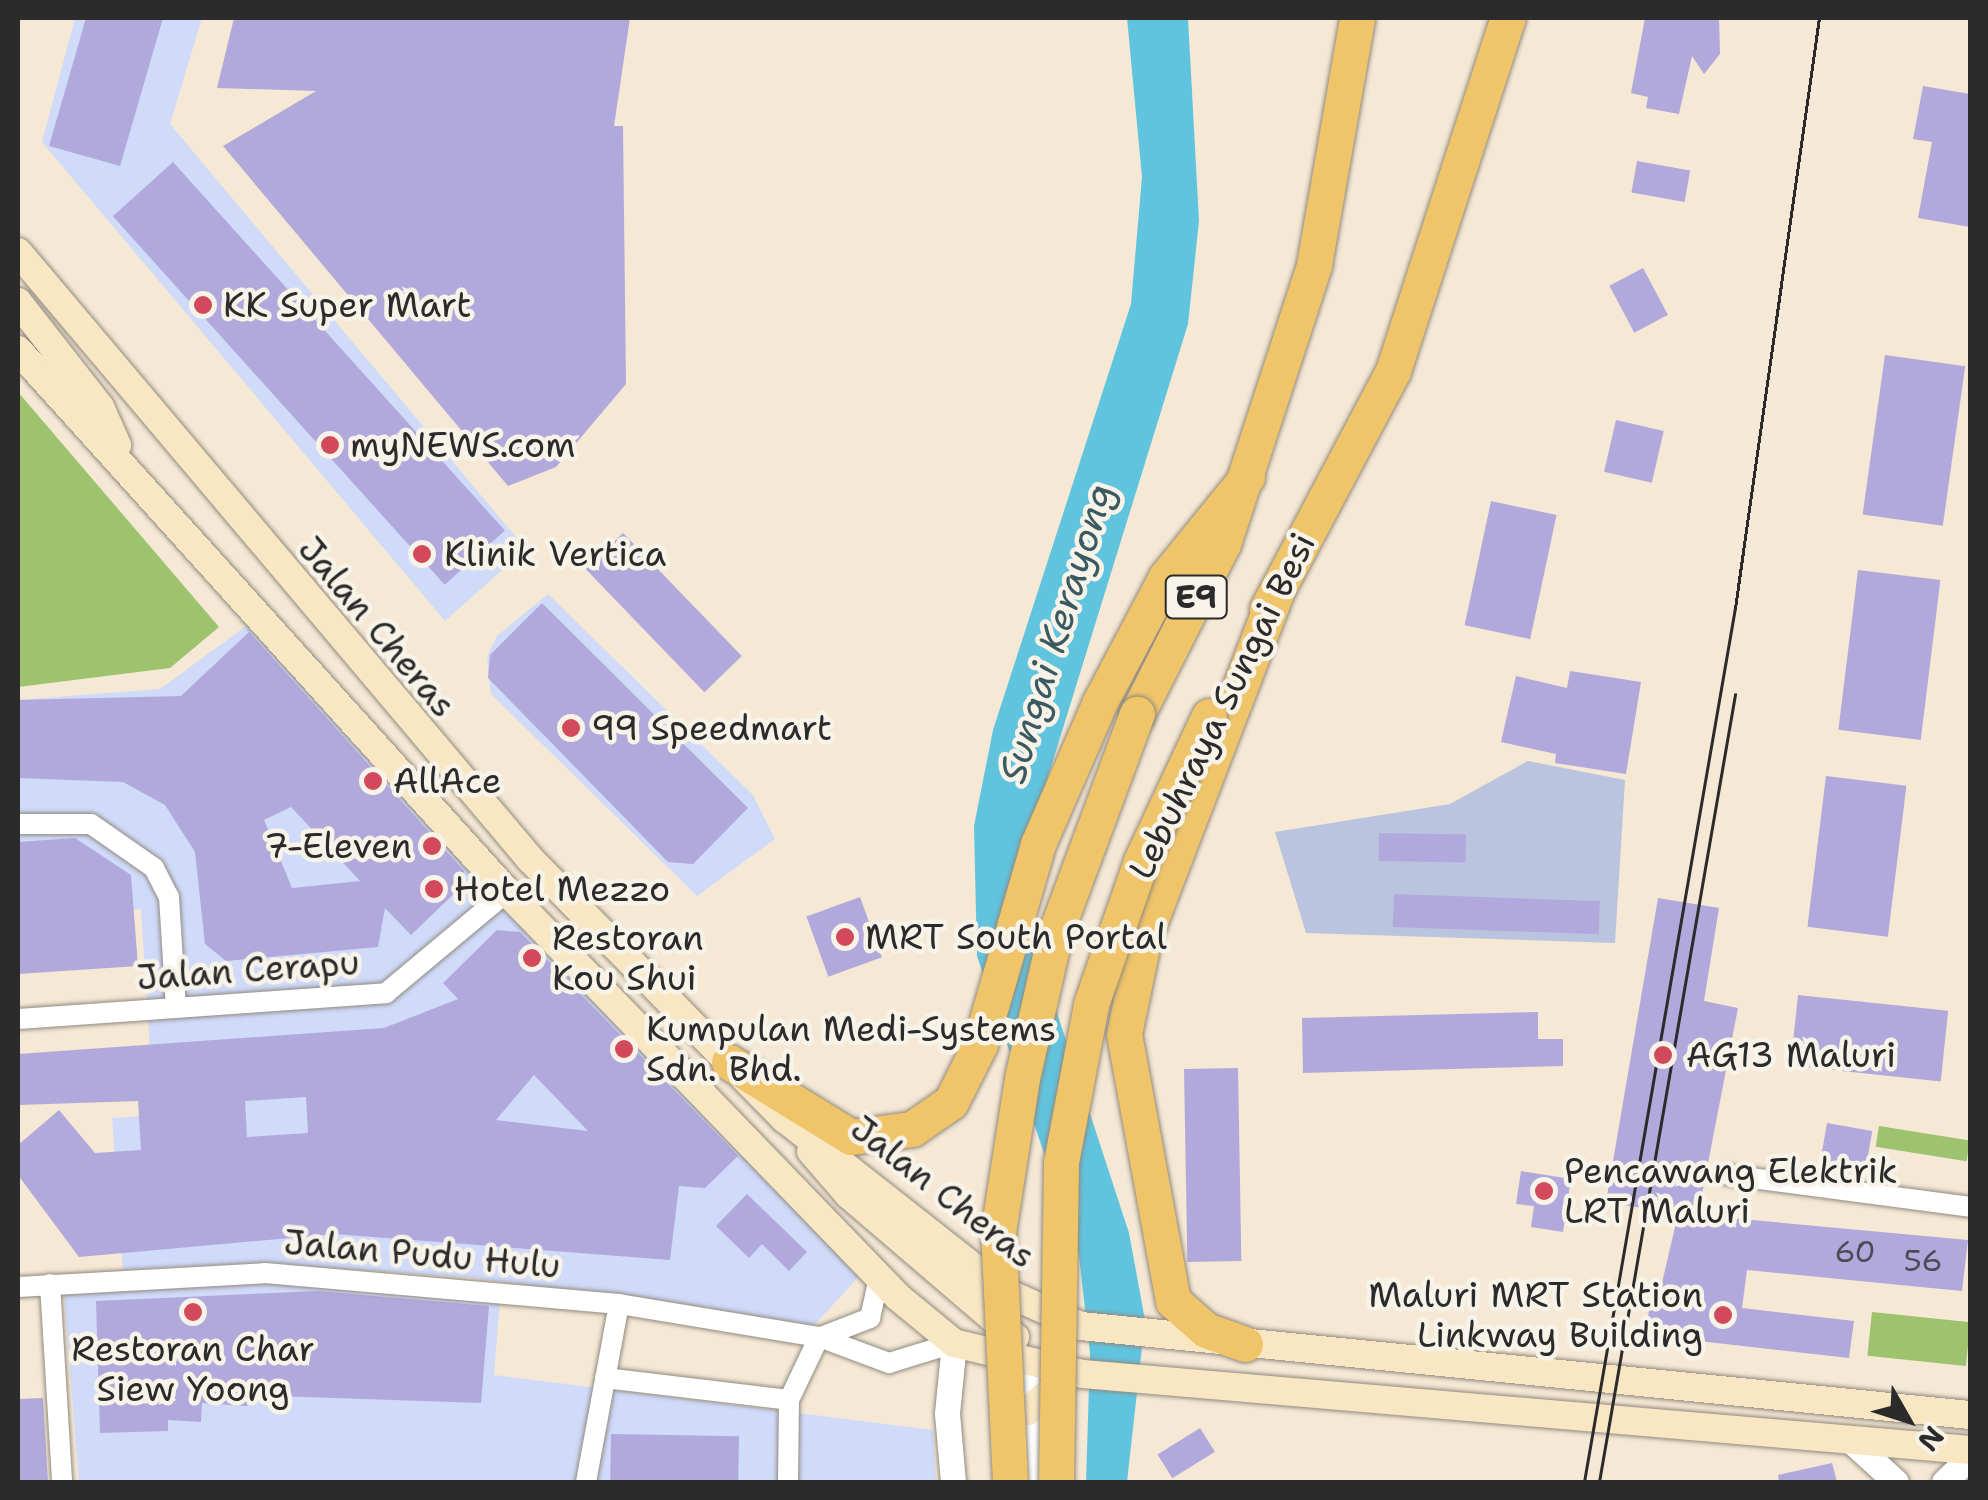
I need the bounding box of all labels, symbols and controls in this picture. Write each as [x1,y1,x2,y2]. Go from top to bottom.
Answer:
place label: KK Super Mart [223,284,471,326]
marker: KK Super Mart [192,294,214,316]
place label: myNEWS.com [350,424,575,466]
marker: myNEWS.com [319,434,341,456]
water label: Sungai Kerayong [989,478,1123,788]
street label: Lebuhraya Sungai Besi [1120,526,1324,886]
street label: Jalan Cheras [289,528,465,726]
place label: Klinik Vertica [444,533,666,575]
marker: Klinik Vertica [409,541,435,567]
road number: E9 [1164,570,1228,624]
place label: 99 Speedmart [591,707,832,749]
marker: 99 Speedmart [560,717,582,739]
place label: AllAce [393,760,502,802]
marker: AllAce [362,770,384,792]
place label: 7-Eleven [264,825,412,867]
marker: 7-Eleven [421,835,443,857]
place label: Hotel Mezzo [454,868,670,910]
marker: Hotel Mezzo [423,878,445,900]
place label: MRT South Portal [865,916,1167,958]
place label: Restoran Kou Shui [552,917,704,999]
marker: MRT South Portal [834,926,856,948]
street label: Jalan Cerapu [135,941,361,999]
marker: Restoran Kou Shui [521,947,543,969]
place label: Kumpulan Medi-Systems Sdn. Bhd. [646,1008,1056,1090]
place label: AG13 Maluri [1686,1034,1896,1076]
marker: Kumpulan Medi-Systems Sdn. Bhd. [611,1036,637,1062]
marker: AG13 Maluri [1650,1042,1676,1068]
street label: Jalan Cheras [842,1107,1044,1277]
place label: Pencawang Elektrik LRT Maluri [1564,1150,1898,1232]
marker: Pencawang Elektrik LRT Maluri [1533,1180,1555,1202]
street label: Jalan Pudu Hulu [282,1221,562,1287]
house number: 60 [1834,1234,1876,1270]
house number: 56 [1904,1243,1942,1279]
place label: Maluri MRT Station Linkway Building [1368,1274,1703,1356]
marker: Restoran Char Siew Yoong [182,1301,204,1323]
marker: Maluri MRT Station Linkway Building [1712,1304,1734,1326]
place label: Restoran Char Siew Yoong [71,1328,315,1410]
north arrow [1858,1370,1958,1470]
text: N [1910,1418,1953,1459]

